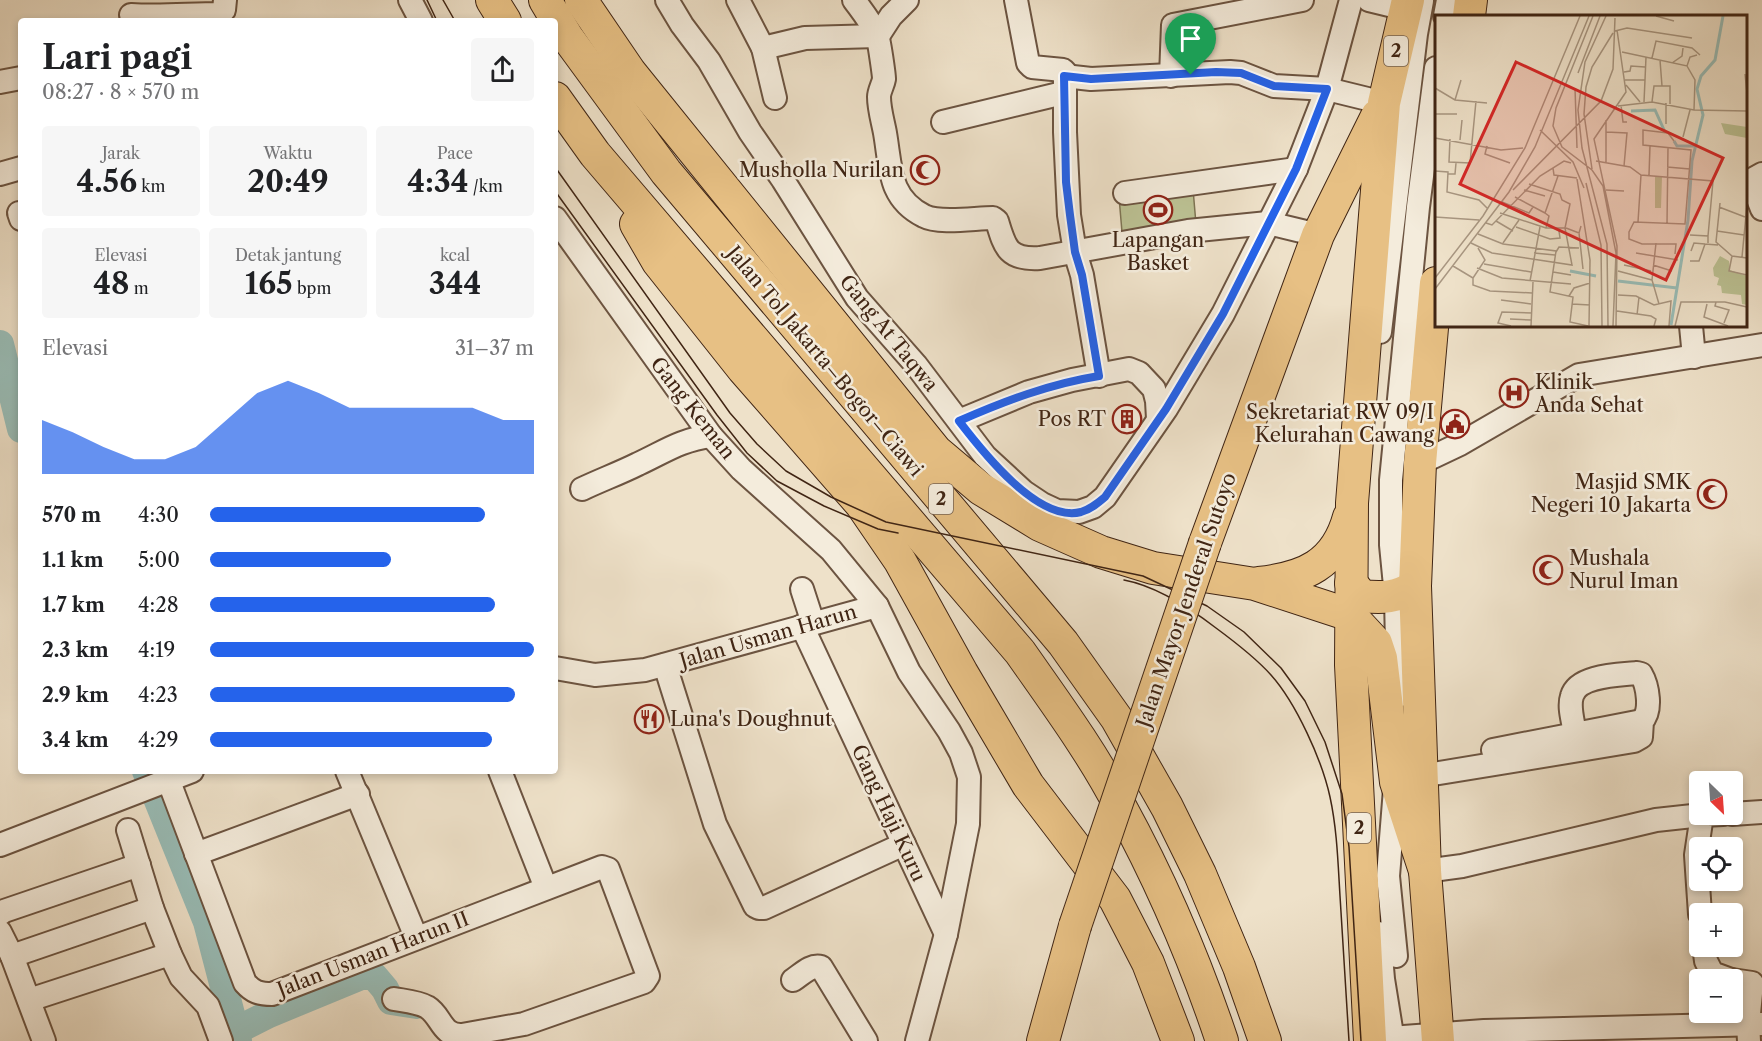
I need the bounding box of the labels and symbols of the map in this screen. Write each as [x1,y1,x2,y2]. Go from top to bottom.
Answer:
pin [1165,13,1216,75]
inset map [1435,15,1747,327]
road number: 2 [1384,36,1408,66]
mosque icon: Musholla Nurilan [909,154,941,186]
place label: Musholla Nurilan [739,158,904,182]
sports icon: Lapangan Basket [1142,194,1174,226]
place label: Lapangan Basket [1112,228,1205,275]
street label: Jalan Tol Jakarta–Bogor–Ciawi [720,239,928,481]
street label: Gang At Taqwa [835,270,944,396]
street label: Gang Keman [646,352,741,464]
place label: Klinik Anda Sehat [1534,370,1643,417]
hospital icon: Klinik Anda Sehat [1498,377,1530,409]
place label: Sekretariat RW 09/I Kelurahan Cawang [1246,400,1434,447]
building icon: Pos RT [1111,403,1143,435]
place label: Pos RT [1038,407,1106,431]
public building icon: Sekretariat RW 09/I Kelurahan Cawang [1439,408,1471,440]
street label: Jalan Mayor Jenderal Sutoyo [1130,469,1241,733]
place label: Masjid SMK Negeri 10 Jakarta [1531,470,1692,517]
mosque icon: Masjid SMK Negeri 10 Jakarta [1696,478,1728,510]
road number: 2 [929,484,953,514]
place label: Mushala Nurul Iman [1569,546,1679,593]
mosque icon: Mushala Nurul Iman [1532,554,1564,586]
street label: Jalan Usman Harun [674,599,860,674]
restaurant icon: Luna's Doughnut [633,703,665,735]
place label: Luna's Doughnut [670,707,832,731]
street label: Gang Haji Kuru [847,741,931,885]
north arrow [1689,771,1743,825]
road number: 2 [1347,813,1371,843]
street label: Jalan Usman Harun II [271,906,472,1003]

